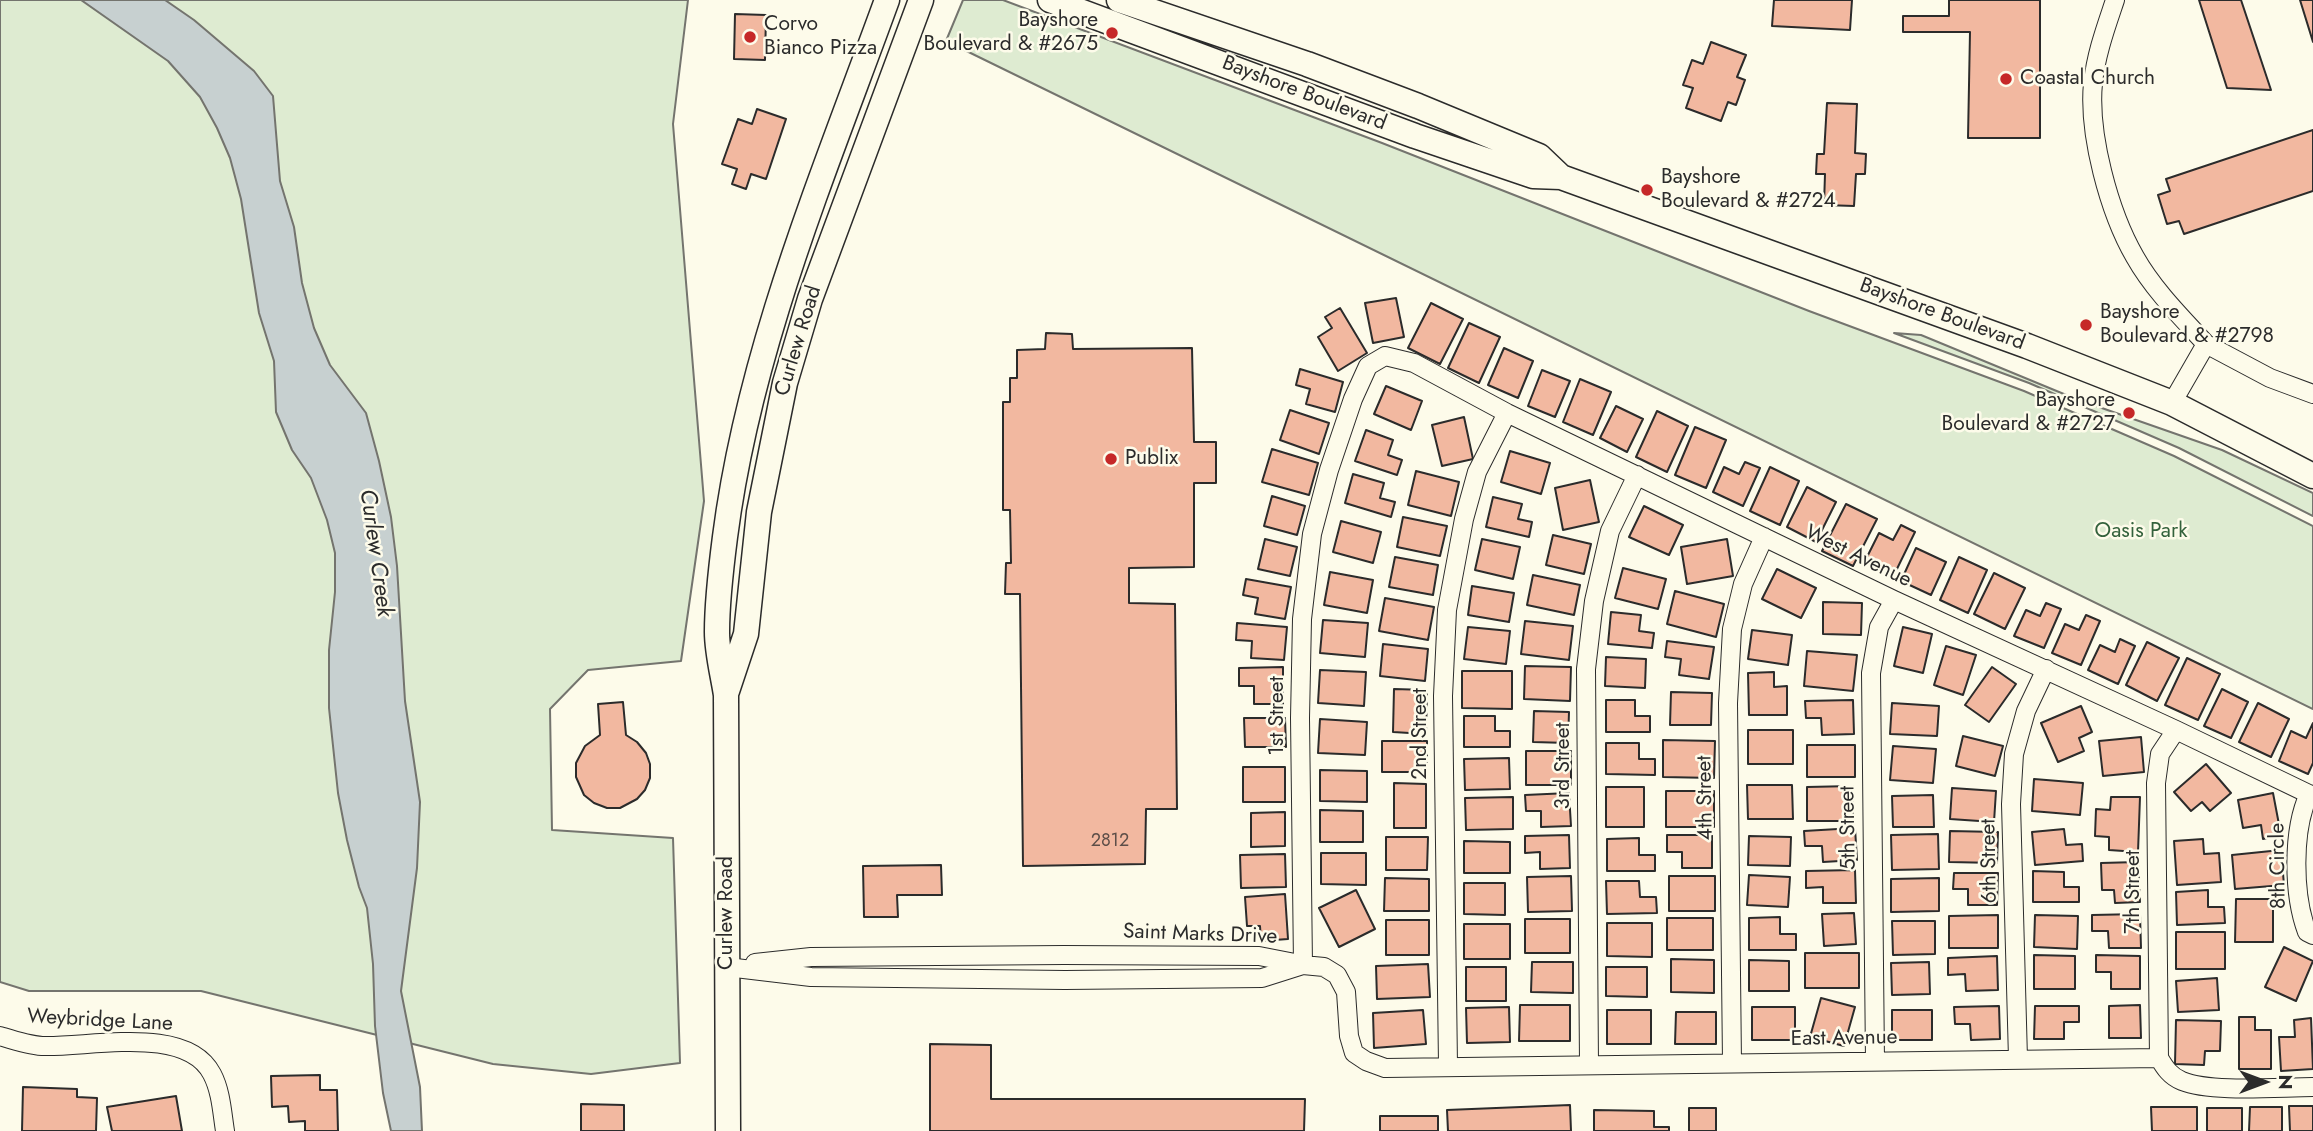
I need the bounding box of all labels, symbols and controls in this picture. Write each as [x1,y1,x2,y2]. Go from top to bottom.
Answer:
place label: Bayshore Boulevard & #2675 [924,8,1098,58]
place label: Corvo Bianco Pizza [764,12,877,62]
marker: Bayshore Boulevard & #2675 [1104,25,1120,41]
marker: Corvo Bianco Pizza [742,29,758,45]
street label: Bayshore Boulevard [1218,51,1390,137]
place label: Coastal Church [2020,66,2155,92]
marker: Coastal Church [1998,71,2014,87]
place label: Bayshore Boulevard & #2724 [1661,165,1836,215]
marker: Bayshore Boulevard & #2724 [1639,182,1655,198]
street label: Bayshore Boulevard [1856,273,2028,357]
street label: Curlew Road [770,283,828,399]
place label: Bayshore Boulevard & #2798 [2100,300,2274,350]
marker: Bayshore Boulevard & #2798 [2078,317,2094,333]
place label: Bayshore Boulevard & #2727 [1942,388,2115,438]
marker: Bayshore Boulevard & #2727 [2121,405,2137,421]
place label: Publix [1125,446,1178,472]
marker: Publix [1103,451,1119,467]
water label: Curlew Creek [352,487,398,619]
park label: Oasis Park [2095,519,2187,545]
street label: West Avenue [1801,520,1915,594]
street label: 1st Street [1265,676,1291,756]
street label: 2nd Street [1408,688,1434,780]
street label: 3rd Street [1551,722,1577,810]
street label: 4th Street [1693,755,1719,841]
street label: 5th Street [1836,786,1862,870]
street label: 6th Street [1977,819,2003,903]
street label: 8th Circle [2266,823,2292,909]
house number: 2812 [1091,831,1129,853]
street label: 7th Street [2121,850,2147,934]
street label: Curlew Road [714,856,740,970]
street label: Saint Marks Drive [1122,920,1278,950]
street label: Weybridge Lane [26,1005,174,1037]
street label: East Avenue [1790,1025,1898,1053]
north arrow [2229,1047,2299,1117]
text: N [2272,1074,2299,1090]

